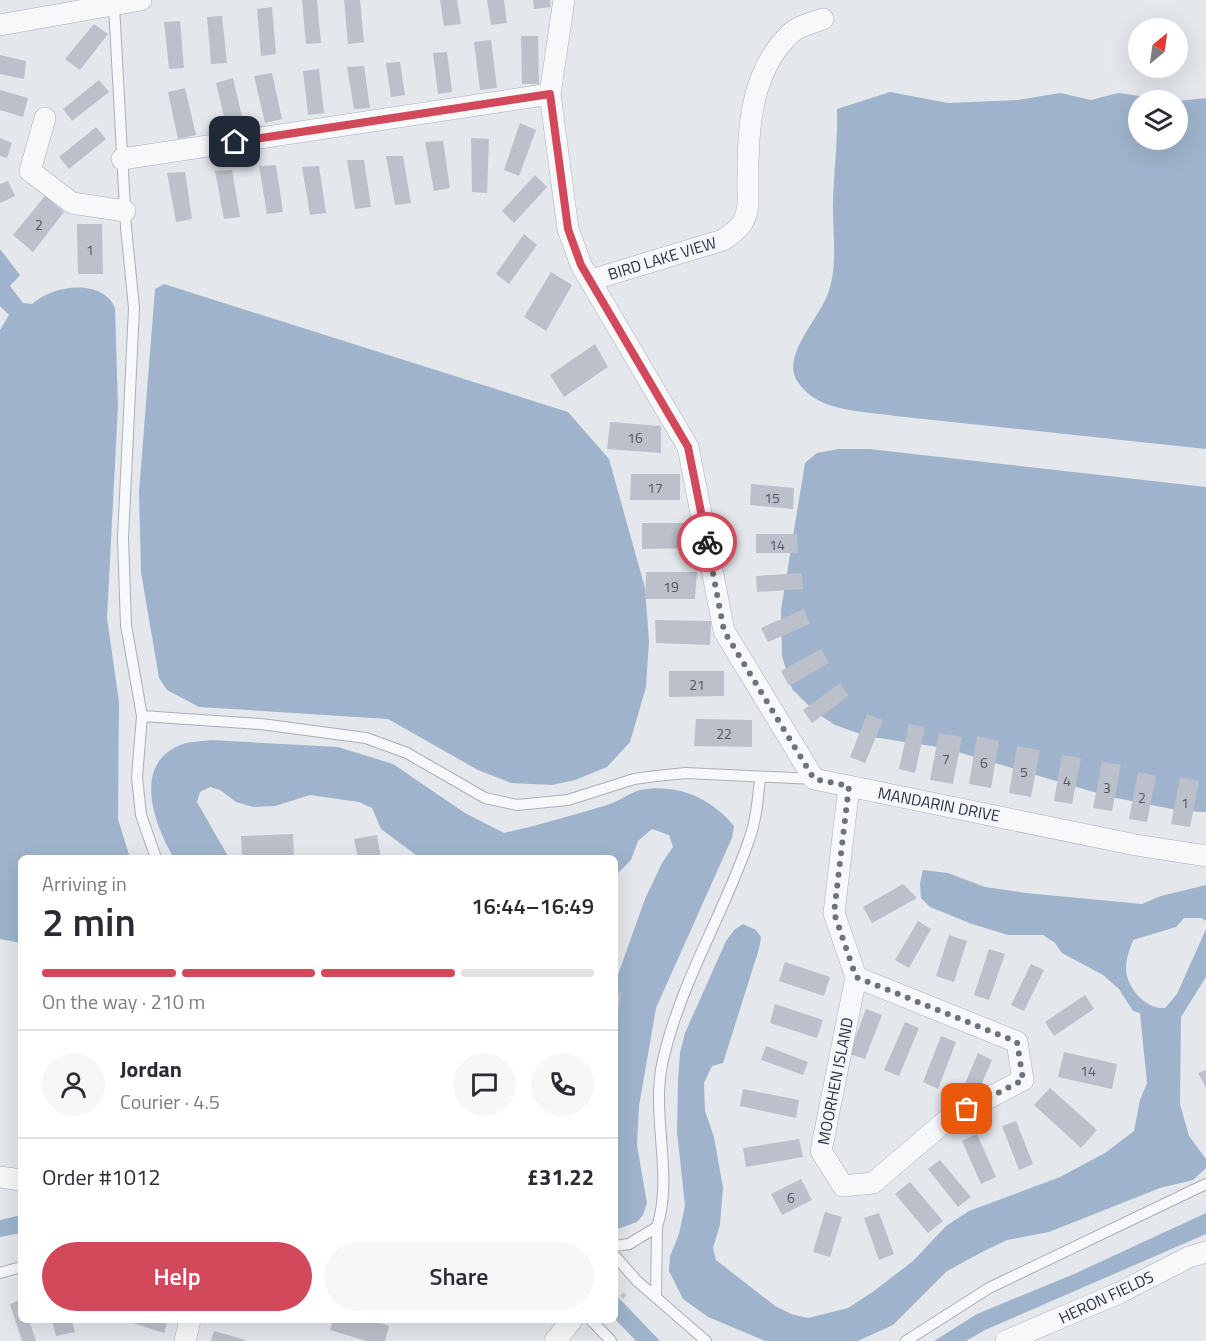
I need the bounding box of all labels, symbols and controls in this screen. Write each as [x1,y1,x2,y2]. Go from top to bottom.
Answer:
north arrow [1128,18,1188,78]
map controls [1128,18,1188,150]
button: layers [1128,90,1188,150]
pin [209,116,260,167]
icon: home [218,125,251,158]
house number: 2 [35,214,43,235]
street label: BIRD LAKE VIEW [605,230,719,286]
house number: 1 [86,239,94,260]
house number: 16 [627,427,643,448]
house number: 17 [647,477,663,498]
house number: 15 [764,487,780,508]
courier [677,512,737,572]
icon: bike [691,526,724,559]
house number: 14 [769,534,785,555]
house number: 19 [663,576,679,597]
house number: 21 [689,674,705,695]
house number: 22 [716,723,732,744]
house number: 7 [942,748,950,769]
house number: 6 [980,752,988,773]
house number: 5 [1020,761,1028,782]
house number: 4 [1063,770,1071,791]
house number: 3 [1103,777,1111,798]
street label: MANDARIN DRIVE [876,780,1002,828]
house number: 2 [1138,787,1146,808]
house number: 1 [1181,792,1189,813]
text: Arriving in [42,868,127,899]
text: 16:44–16:49 [471,889,594,923]
text: 2 min [42,892,136,951]
text: On the way · 210 m [42,986,205,1017]
street label: MOORHEN ISLAND [811,1015,859,1147]
text: Jordan [120,1052,182,1086]
button: person [42,1053,105,1116]
button: chat [453,1053,516,1116]
button: phone [531,1053,594,1116]
house number: 14 [1080,1060,1096,1081]
pin [941,1083,992,1134]
text: Courier · 4.5 [120,1086,220,1117]
icon: bag [950,1092,983,1125]
text: Order #1012 [42,1160,161,1194]
text: £31.22 [527,1160,594,1194]
house number: 6 [787,1187,795,1208]
button: Help [42,1242,312,1311]
button: Share [324,1242,594,1311]
street label: HERON FIELDS [1055,1265,1157,1329]

